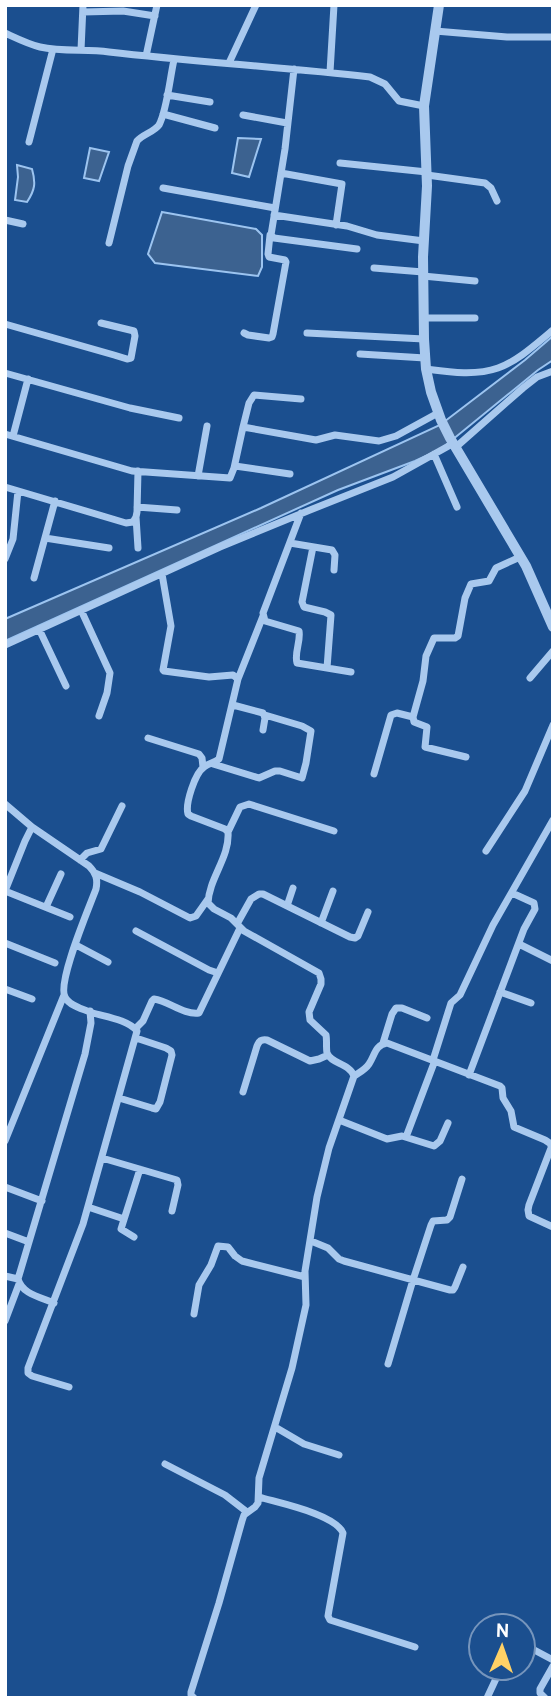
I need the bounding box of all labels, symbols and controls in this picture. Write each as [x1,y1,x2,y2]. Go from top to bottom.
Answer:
north arrow [467,1612,537,1682]
text: N [495,1620,510,1644]

